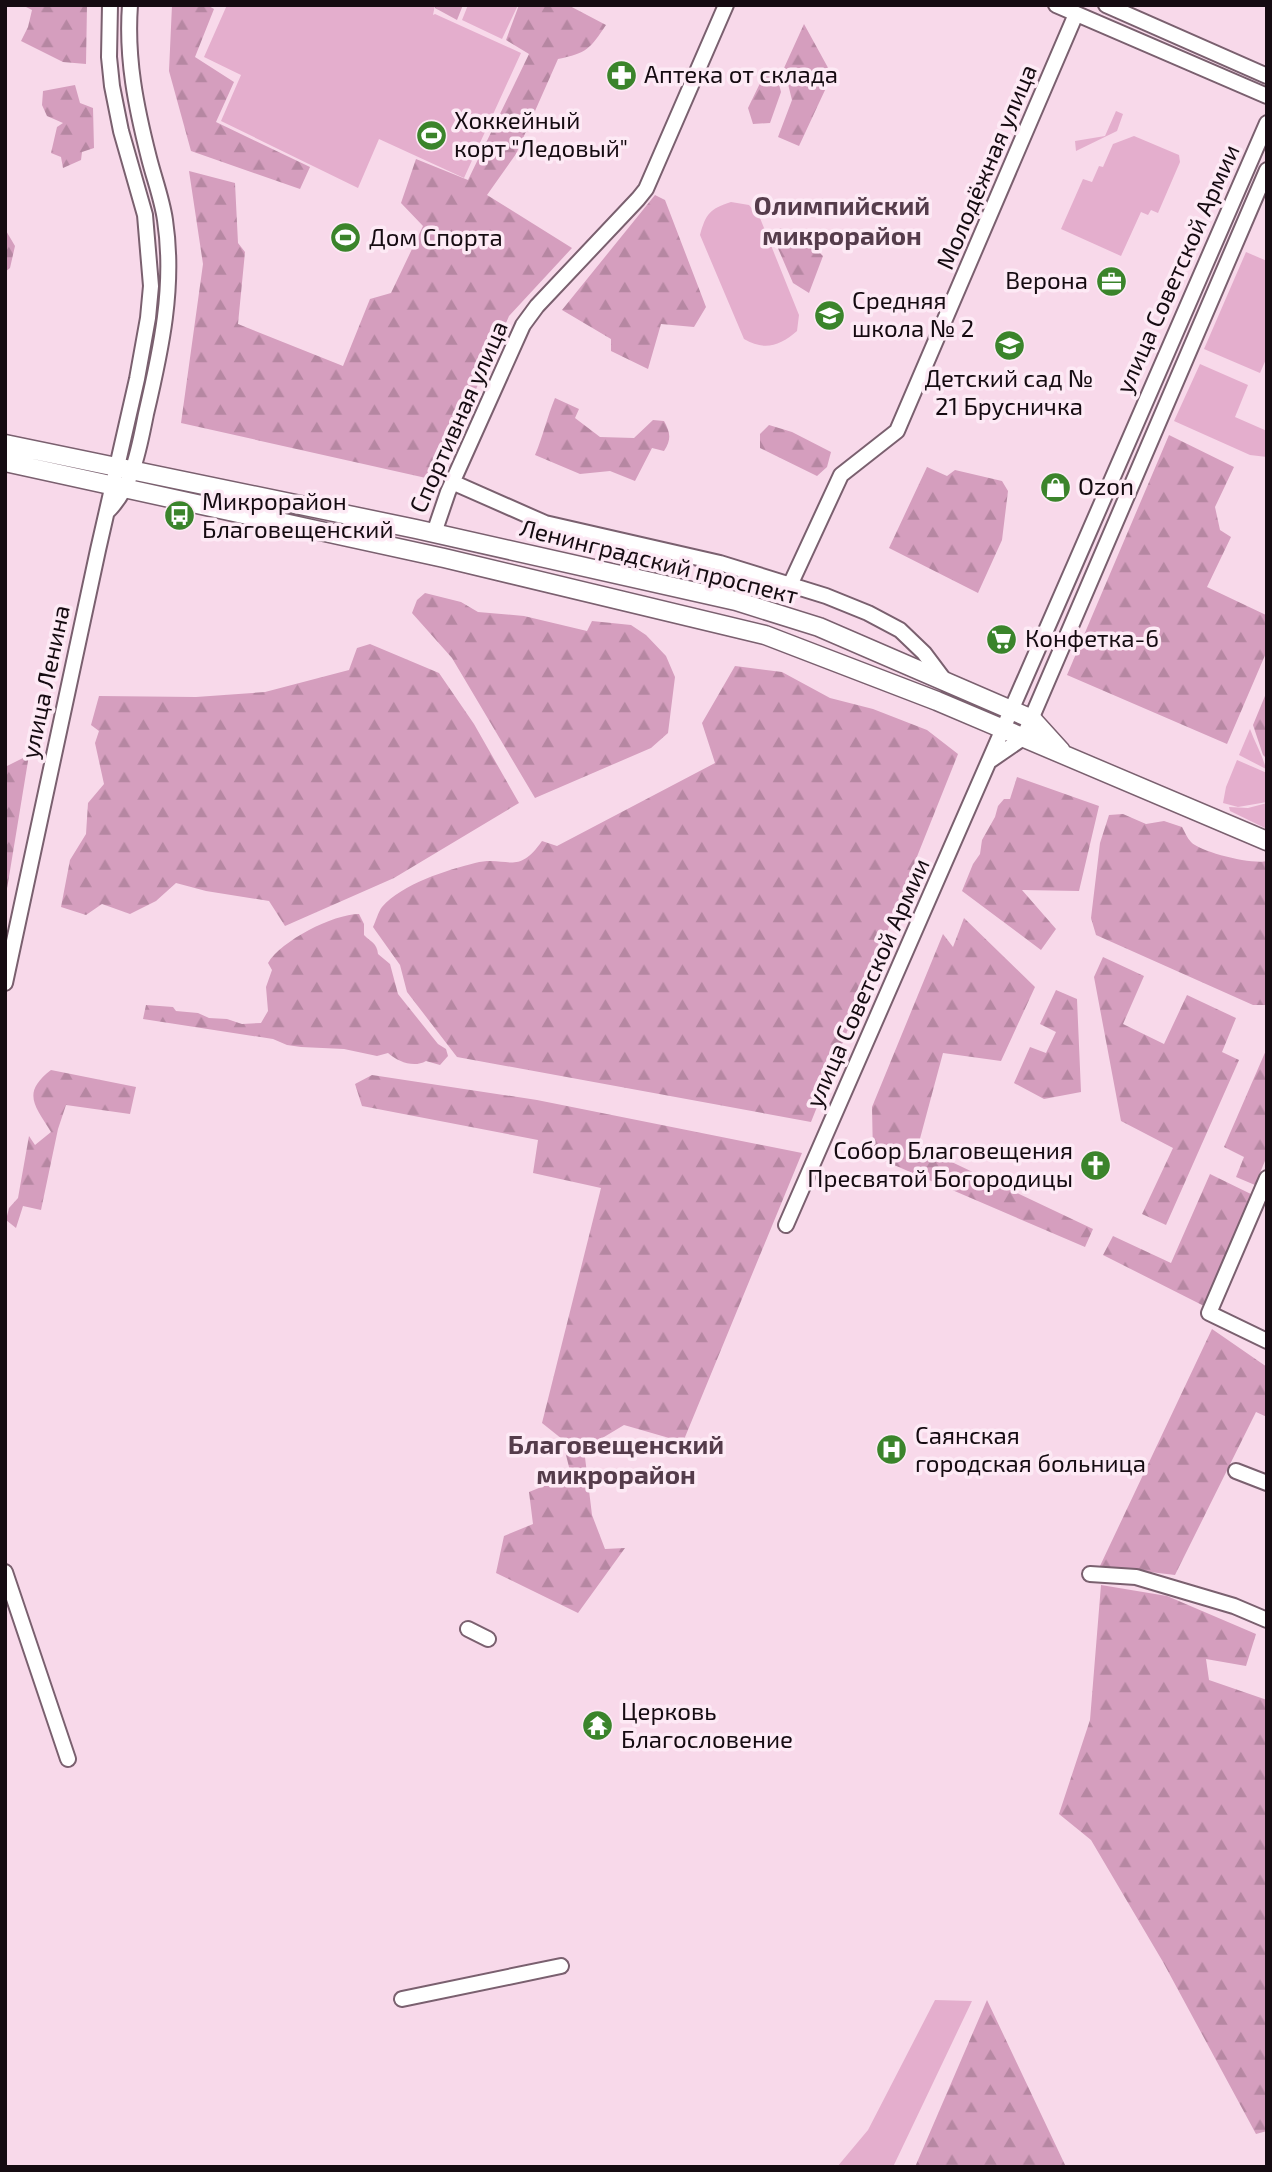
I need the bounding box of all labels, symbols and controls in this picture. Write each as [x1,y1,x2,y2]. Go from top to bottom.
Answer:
pharmacy icon: Аптека от склада [604,58,638,92]
place label: Аптека от склада [644,59,838,88]
street label: Молодёжная улица [929,60,1043,274]
place label: Хоккейный корт "Ледовый" [454,105,628,162]
sports icon: Хоккейный корт "Ледовый" [414,118,448,152]
street label: улица Советской Армии [1109,139,1246,398]
district label: Олимпийский микрорайон [754,189,930,250]
sports icon: Дом Спорта [329,221,363,255]
place label: Дом Спорта [369,222,503,251]
office icon: Верона [1094,264,1128,298]
place label: Верона [1005,265,1088,294]
place label: Средняя школа № 2 [852,285,974,342]
school or university icon: Средняя школа № 2 [812,298,846,332]
street label: Спортивная улица [402,316,514,517]
school or university icon: Детский сад № 21 Брусничка [992,328,1026,362]
place label: Детский сад № 21 Брусничка [924,363,1094,421]
shop icon: Ozon [1038,470,1072,504]
place label: Ozon [1078,471,1134,500]
place label: Микрорайон Благовещенский [202,486,394,543]
bus stop icon: Микрорайон Благовещенский [162,499,196,533]
street label: Ленинградский проспект [517,512,802,609]
street label: улица Ленина [14,602,76,761]
supermarket icon: Конфетка-6 [985,622,1019,656]
place label: Конфетка-6 [1025,623,1159,652]
street label: улица Советской Армии [799,853,936,1112]
place label: Собор Благовещения Пресвятой Богородицы [807,1135,1073,1192]
church icon: Собор Благовещения Пресвятой Богородицы [1079,1148,1113,1182]
place label: Саянская городская больница [915,1420,1146,1477]
district label: Благовещенский микрорайон [508,1428,724,1489]
hospital icon: Саянская городская больница [875,1433,909,1467]
place label: Церковь Благословение [621,1696,793,1753]
temple icon: Церковь Благословение [581,1709,615,1743]

